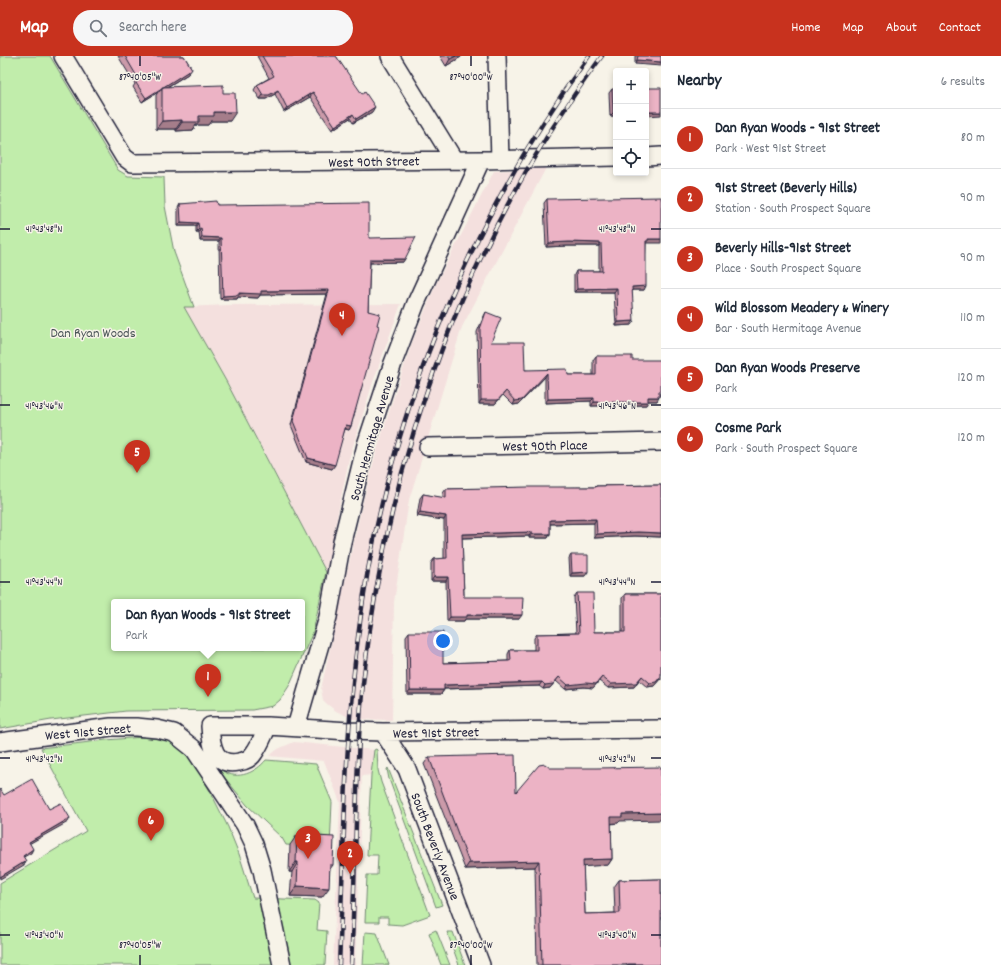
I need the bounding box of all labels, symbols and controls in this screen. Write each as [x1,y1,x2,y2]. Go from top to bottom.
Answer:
search box [73,10,353,46]
text: Map [20,15,49,42]
icon: search [87,17,109,39]
text: Search here [119,17,187,39]
text: Home [791,18,820,38]
text: Map [842,18,864,38]
text: About [886,18,917,38]
text: Contact [939,18,981,38]
map controls [613,68,649,176]
button: + [613,68,649,104]
text: Nearby [677,70,721,94]
text: 87°40'05"W [119,71,161,85]
text: 87°40'00"W [450,71,493,85]
text: 6 results [941,73,985,92]
button: − [613,104,649,140]
text: Dan Ryan Woods - 91st Street [715,118,880,140]
text: 1 [689,129,691,148]
text: 80 m [961,129,985,148]
button: locate [613,140,649,176]
text: Park · West 91st Street [715,140,826,159]
street label: West 90th Street [328,152,420,174]
text: 91st Street (Beverly Hills) [715,178,857,200]
text: 2 [687,189,693,208]
text: 90 m [960,189,985,208]
text: Station · South Prospect Square [715,200,871,219]
text: 41°43'48"N [26,223,62,237]
text: 41°43'48"N [599,223,635,237]
text: Beverly Hills-91st Street [715,238,851,260]
text: 3 [687,249,693,268]
text: 90 m [960,249,985,268]
text: Place · South Prospect Square [715,260,861,279]
text: Wild Blossom Meadery & Winery [715,298,889,320]
pin: 4 [329,303,355,336]
text: 4 [687,309,693,328]
text: 110 m [960,309,985,328]
text: Bar · South Hermitage Avenue [715,320,861,339]
park label: Dan Ryan Woods [50,324,136,344]
text: Dan Ryan Woods Preserve [715,358,860,380]
text: 5 [687,369,693,388]
text: 120 m [957,369,985,388]
street label: South Hermitage Avenue [345,374,400,504]
text: Park [715,380,737,399]
text: 41°43'46"N [25,400,63,414]
text: 41°43'46"N [598,400,636,414]
text: Cosme Park [715,418,781,440]
text: 6 [687,429,693,448]
text: 120 m [957,429,985,448]
street label: West 90th Place [502,436,588,458]
pin: 5 [124,440,150,473]
text: Park · South Prospect Square [715,440,857,459]
text: 41°43'44"N [26,576,63,590]
text: 41°43'44"N [599,576,636,590]
popup [111,599,305,651]
text: Dan Ryan Woods - 91st Street [125,605,291,627]
text: Park [125,627,148,646]
your location [433,631,453,651]
pin: 1 [195,664,221,697]
street label: West 91st Street [44,719,132,747]
street label: West 91st Street [393,723,479,745]
text: 41°43'42"N [25,753,63,767]
text: 41°43'42"N [598,753,636,767]
street label: South Beverly Avenue [404,790,464,903]
pin: 6 [138,808,164,841]
pin: 3 [295,826,321,859]
pin: 2 [337,841,363,874]
text: 41°43'40"N [25,929,63,943]
text: 41°43'40"N [598,929,636,943]
text: 87°40'05"W [119,939,161,953]
text: 87°40'00"W [450,939,493,953]

